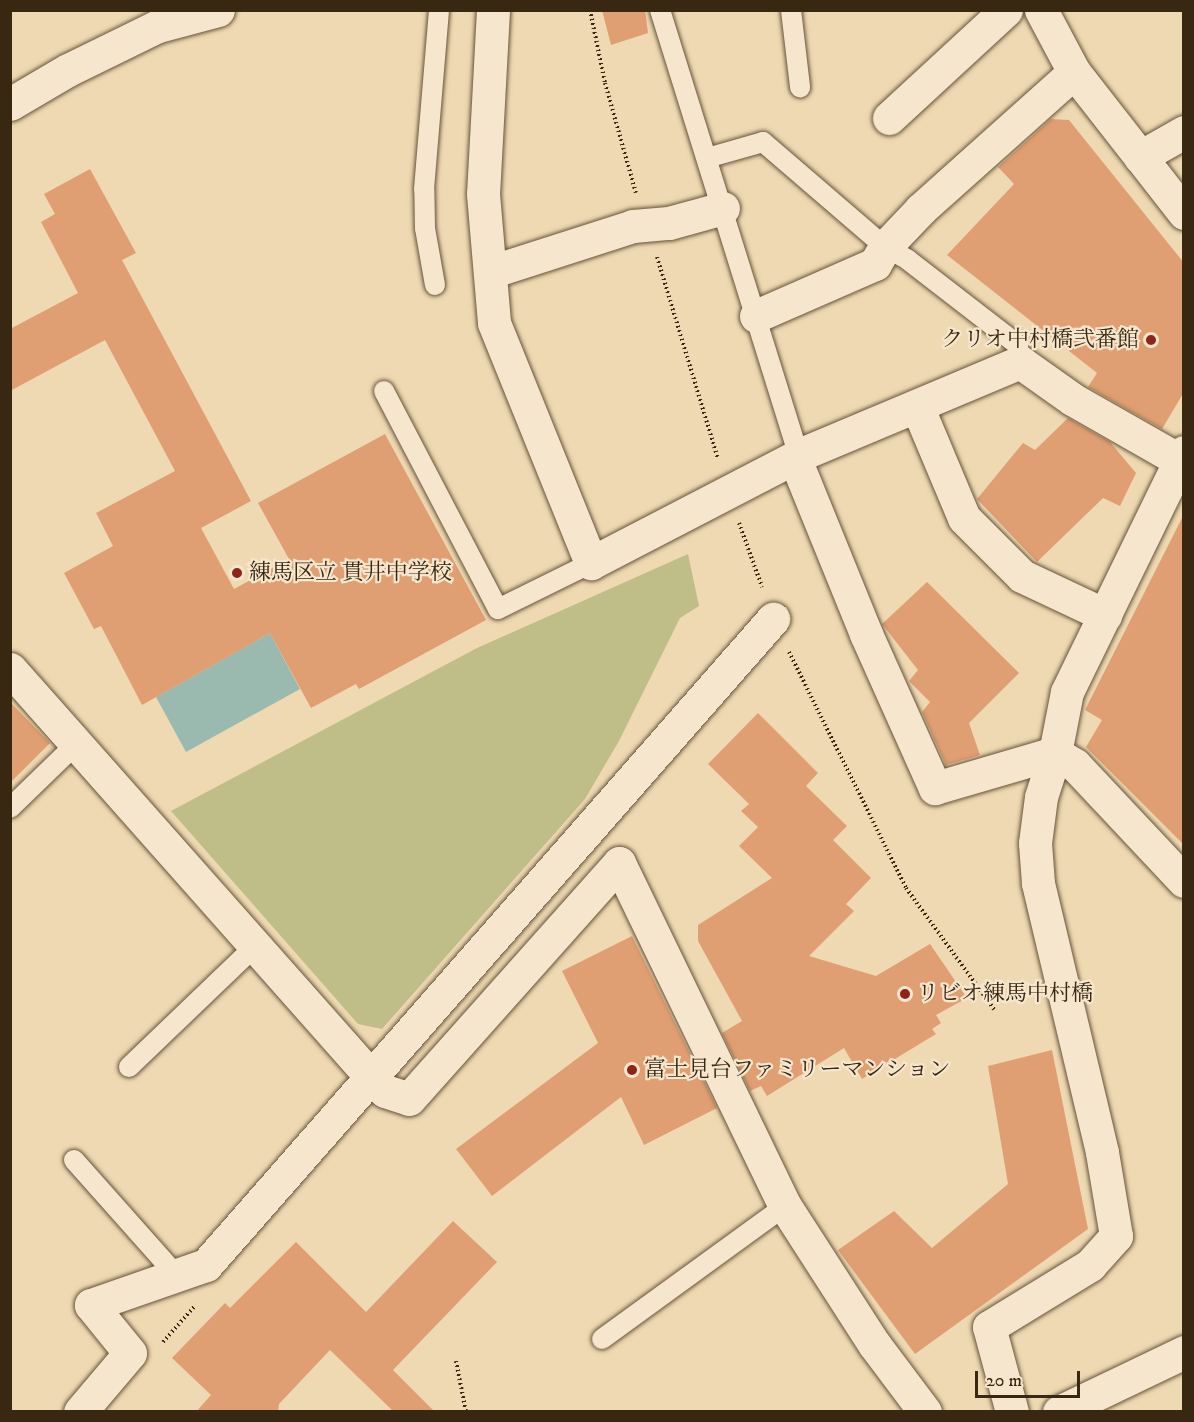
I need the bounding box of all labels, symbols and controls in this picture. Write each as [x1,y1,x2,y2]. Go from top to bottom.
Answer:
place label: クリオ中村橋弐番館 [941,327,1139,353]
marker: クリオ中村橋弐番館 [1144,333,1158,347]
place label: 練馬区立 貫井中学校 [249,560,452,586]
marker: 練馬区立 貫井中学校 [230,566,244,580]
place label: リビオ練馬中村橋 [917,981,1093,1007]
marker: リビオ練馬中村橋 [898,987,912,1001]
place label: 富士見台ファミリーマンション [644,1057,952,1083]
marker: 富士見台ファミリーマンション [625,1063,639,1077]
scale bar [978,1359,1083,1397]
text: 20 m [986,1370,1022,1392]

